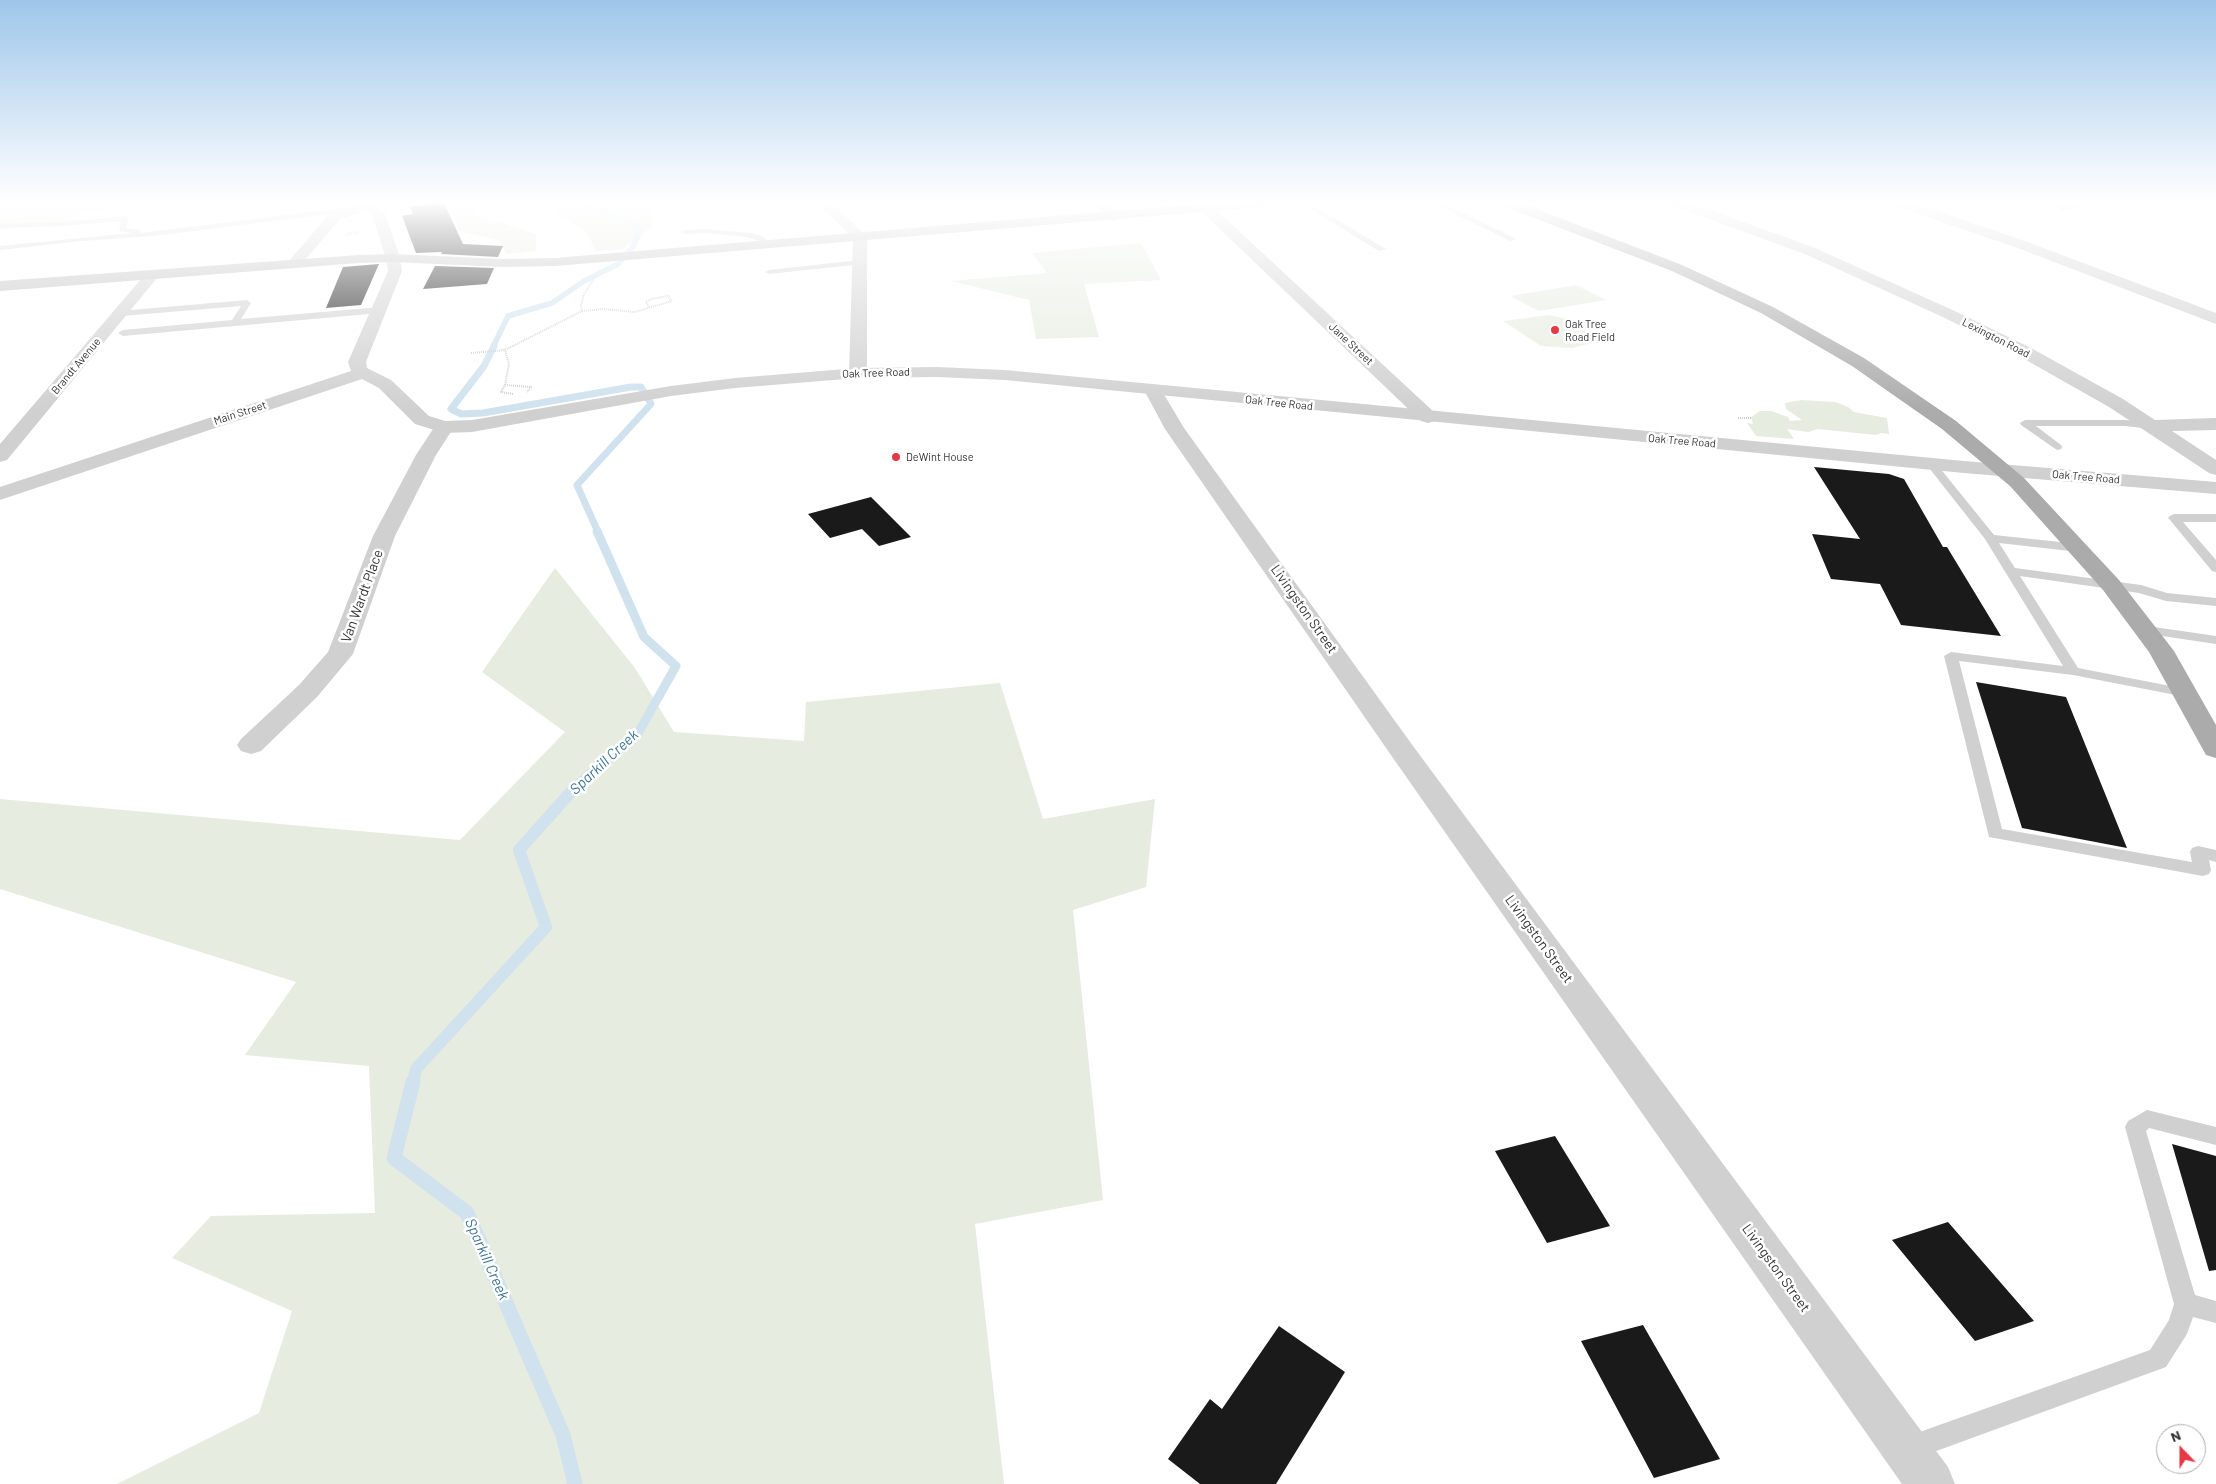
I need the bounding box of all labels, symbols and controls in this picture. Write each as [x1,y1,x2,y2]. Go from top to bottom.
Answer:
street label: Lexington Road [1960,315,2032,361]
place label: Oak Tree Road Field [1565,317,1615,343]
street label: Jane Street [1326,320,1376,368]
marker: Oak Tree Road Field [1549,324,1561,336]
street label: Brandt Avenue [49,335,103,397]
street label: Oak Tree Road [842,365,910,381]
street label: Oak Tree Road [1245,393,1313,413]
street label: Main Street [212,398,268,428]
street label: Oak Tree Road [1648,431,1716,451]
place label: DeWint House [906,450,973,464]
marker: DeWint House [890,451,902,463]
street label: Oak Tree Road [2052,467,2120,487]
street label: Van Wardt Place [337,547,387,645]
street label: Livingston Street [1267,561,1341,657]
water label: Sparkill Creek [566,726,642,798]
street label: Livingston Street [1501,892,1577,986]
water label: Sparkill Creek [461,1215,513,1303]
street label: Livingston Street [1738,1221,1814,1315]
north arrow [2156,1424,2206,1474]
text: N [2168,1426,2183,1445]

